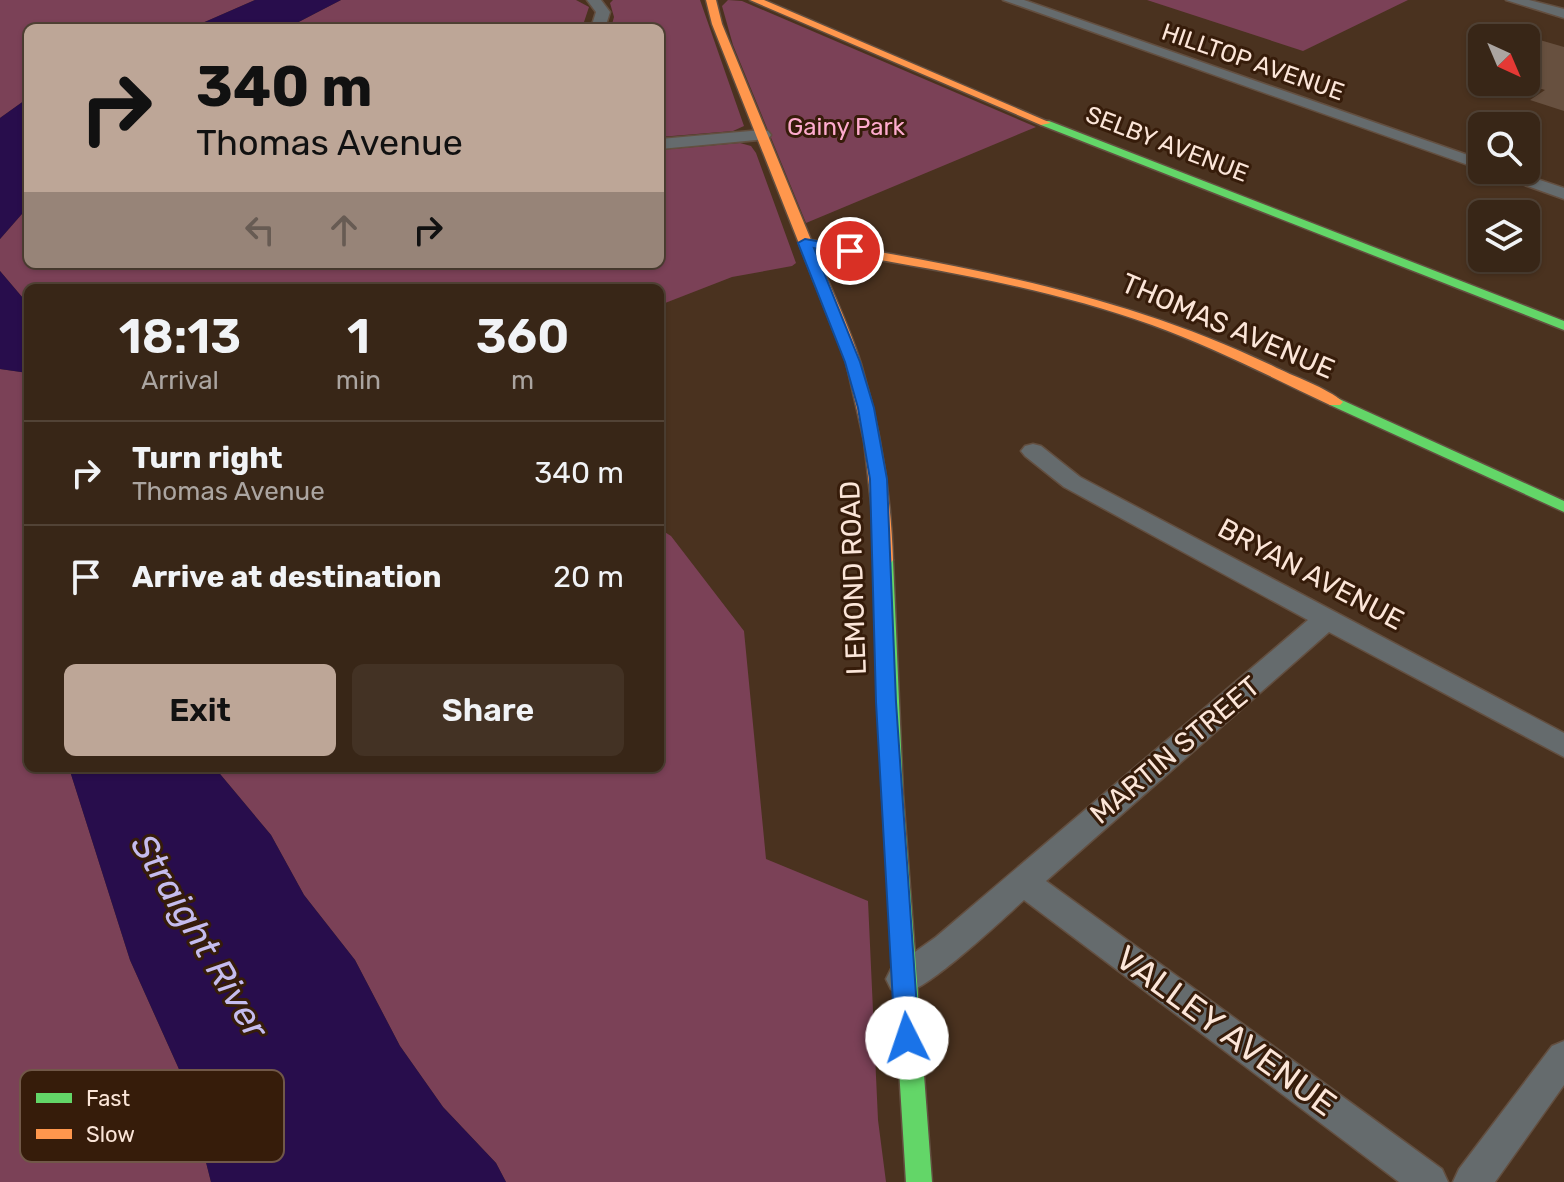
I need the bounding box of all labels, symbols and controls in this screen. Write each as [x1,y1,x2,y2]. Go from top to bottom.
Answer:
street label: HILLTOP AVENUE [1158,18,1348,106]
north arrow [1468,24,1540,96]
map controls [1468,24,1540,272]
text: 340 m [196,54,372,120]
icon: right [64,56,168,160]
street label: SELBY AVENUE [1082,100,1252,188]
button: search [1468,112,1540,184]
park label: Gainy Park [787,113,906,141]
text: Thomas Avenue [196,121,463,164]
button: layers [1468,200,1540,272]
icon: left [238,208,282,252]
icon: ahead [322,208,366,252]
icon: right [406,208,450,252]
pin [816,217,884,285]
icon: arrive [828,229,872,273]
street label: THOMAS AVENUE [1117,266,1339,386]
text: 18:13 [119,308,241,365]
text: 1 [347,308,370,365]
text: 360 [476,308,569,365]
text: Arrival [141,365,219,396]
text: min [336,365,381,396]
text: m [511,365,534,396]
text: Turn right [132,440,283,476]
icon: right [64,451,108,495]
text: 340 m [534,455,624,491]
text: Thomas Avenue [132,476,325,507]
street label: LEMOND ROAD [833,480,873,676]
street label: BRYAN AVENUE [1212,511,1410,637]
icon: arrive [64,555,108,599]
text: Arrive at destination [132,559,442,595]
text: 20 m [553,559,624,595]
button: Exit [64,664,336,756]
button: Share [352,664,624,756]
street label: MARTIN STREET [1084,669,1266,831]
water label: Straight River [122,826,279,1047]
street label: VALLEY AVENUE [1108,937,1344,1125]
position arrow [865,996,949,1080]
legend [20,1070,284,1162]
text: Fast [86,1085,131,1112]
text: Slow [86,1121,135,1148]

